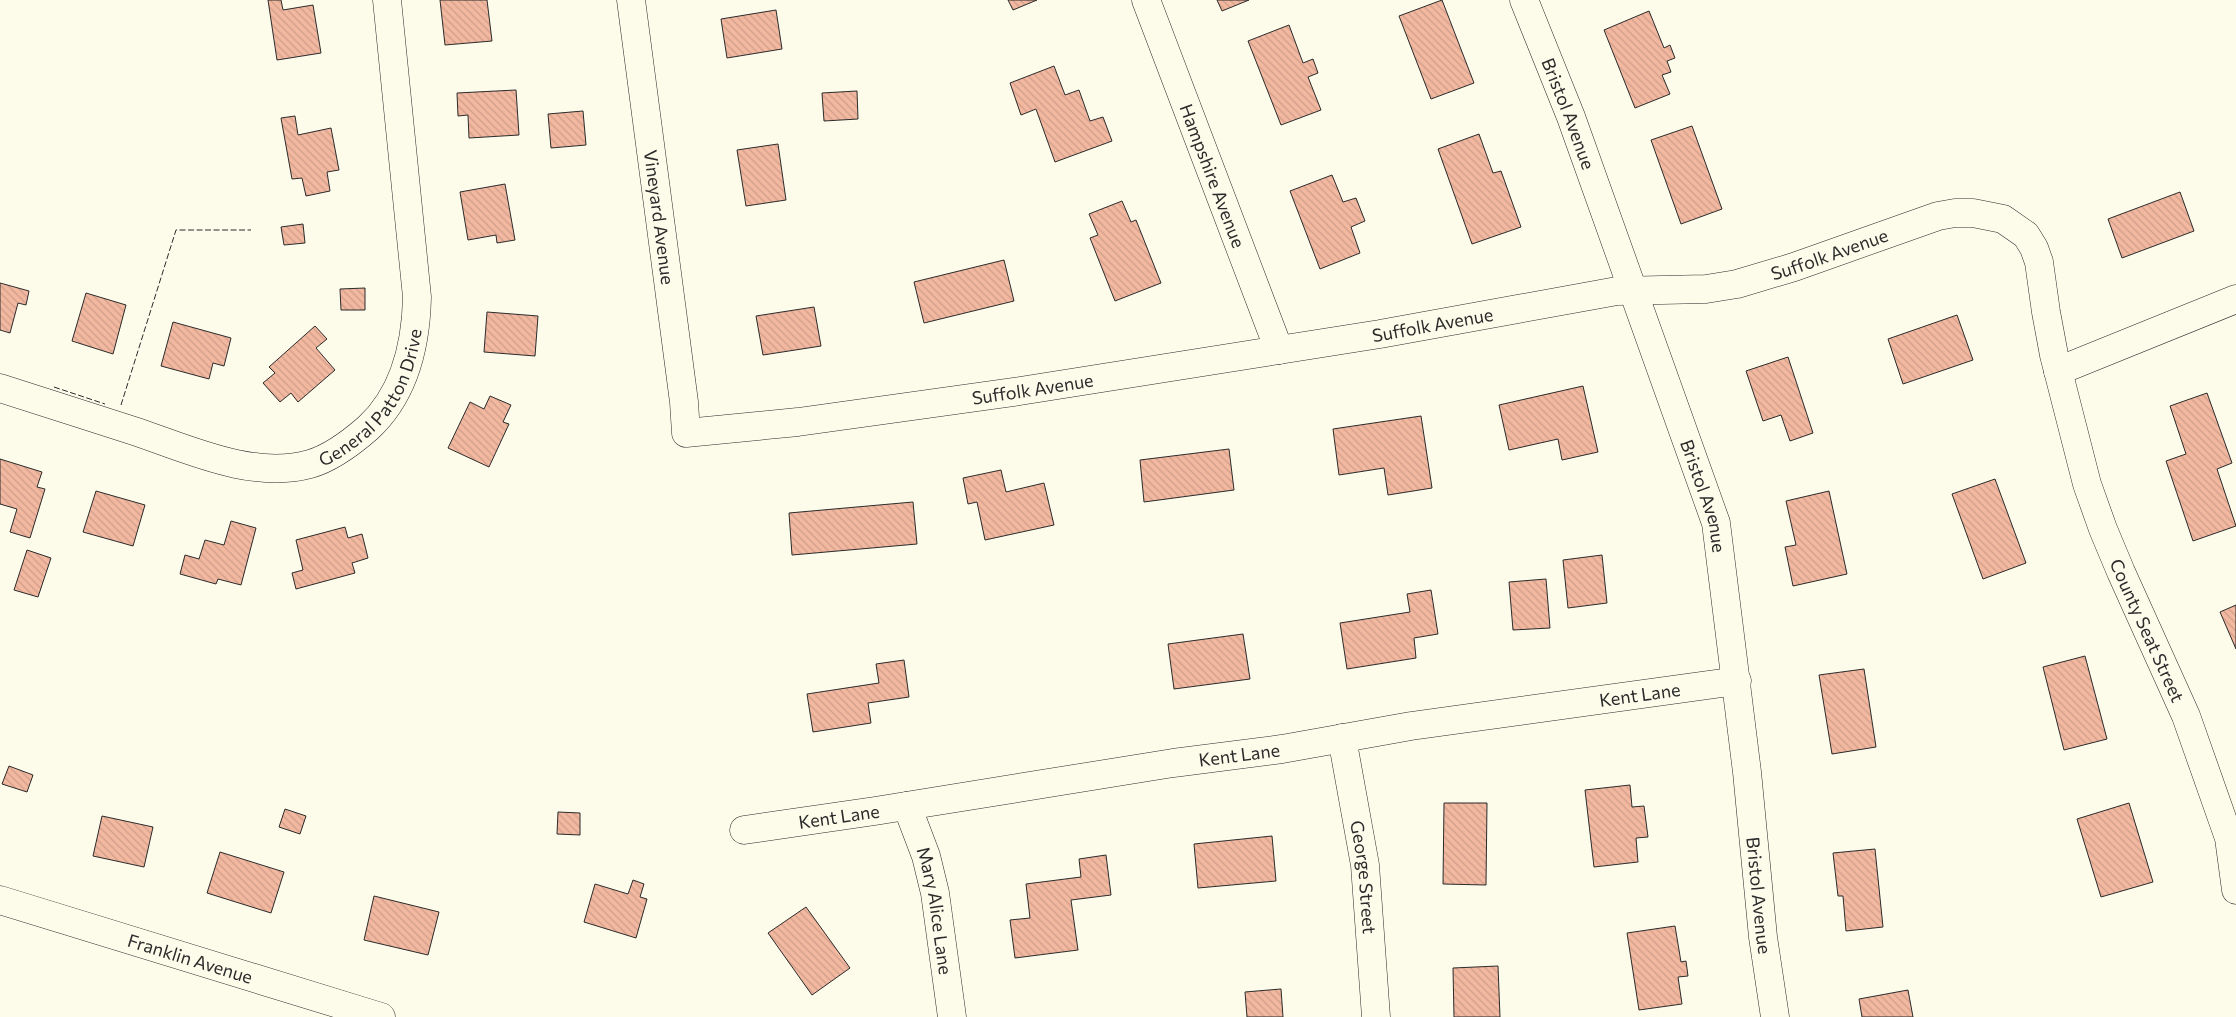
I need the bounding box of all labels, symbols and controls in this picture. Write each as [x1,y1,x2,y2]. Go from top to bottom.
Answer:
street label: Bristol Avenue [1537,54,1600,172]
street label: Hampshire Avenue [1175,101,1250,251]
street label: Vineyard Avenue [640,148,679,286]
street label: Suffolk Avenue [1768,224,1891,284]
street label: Suffolk Avenue [1370,303,1495,346]
street label: General Patton Drive [315,327,426,471]
street label: Suffolk Avenue [970,369,1095,409]
street label: Bristol Avenue [1676,436,1731,554]
street label: County Seat Street [2106,555,2189,705]
street label: Kent Lane [1598,678,1682,711]
street label: Kent Lane [1197,738,1281,771]
street label: Kent Lane [797,799,881,833]
street label: George Street [1346,819,1381,935]
street label: Bristol Avenue [1742,836,1776,955]
street label: Mary Alice Lane [912,843,957,976]
street label: Franklin Avenue [125,929,255,988]

